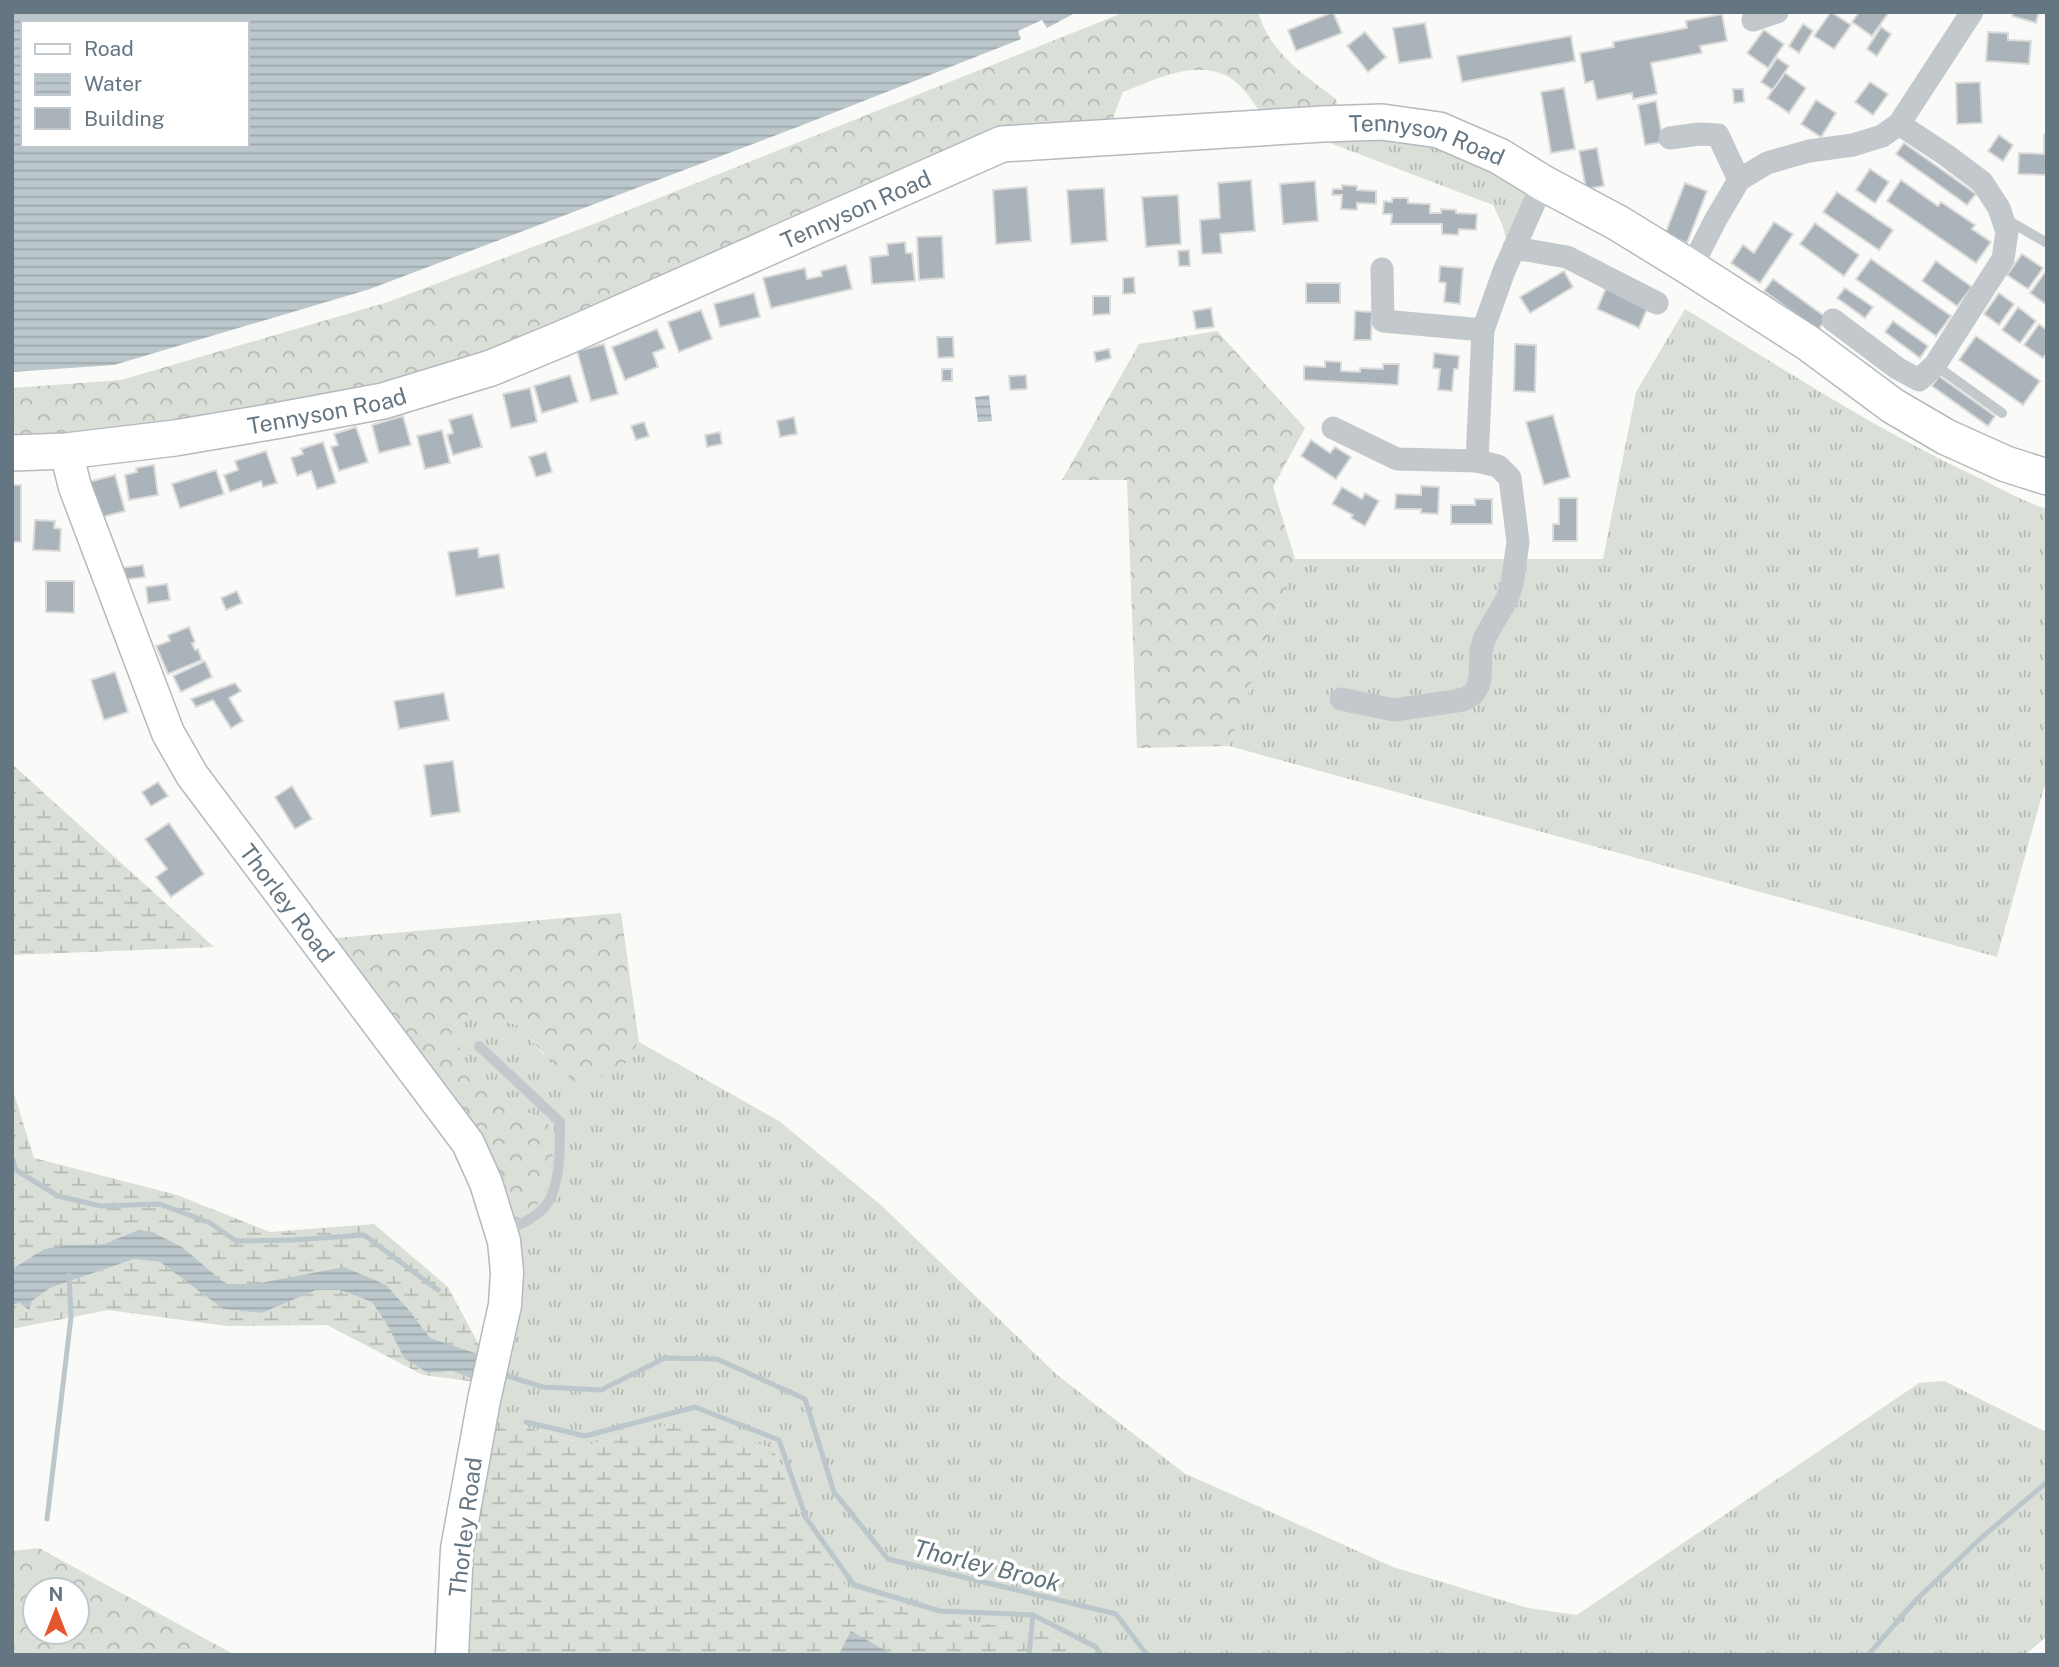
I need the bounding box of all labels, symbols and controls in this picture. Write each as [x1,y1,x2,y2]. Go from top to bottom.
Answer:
legend [21,21,248,147]
text: Road [84,36,134,61]
text: Water [84,71,142,96]
text: Building [84,106,165,131]
street label: Tennyson Road [1348,108,1509,170]
street label: Tennyson Road [776,164,935,254]
street label: Tennyson Road [245,381,410,439]
street label: Thorley Road [235,838,341,967]
street label: Thorley Road [443,1456,487,1598]
water label: Thorley Brook [911,1533,1063,1597]
north arrow [21,1576,91,1646]
text: N [49,1583,63,1605]

